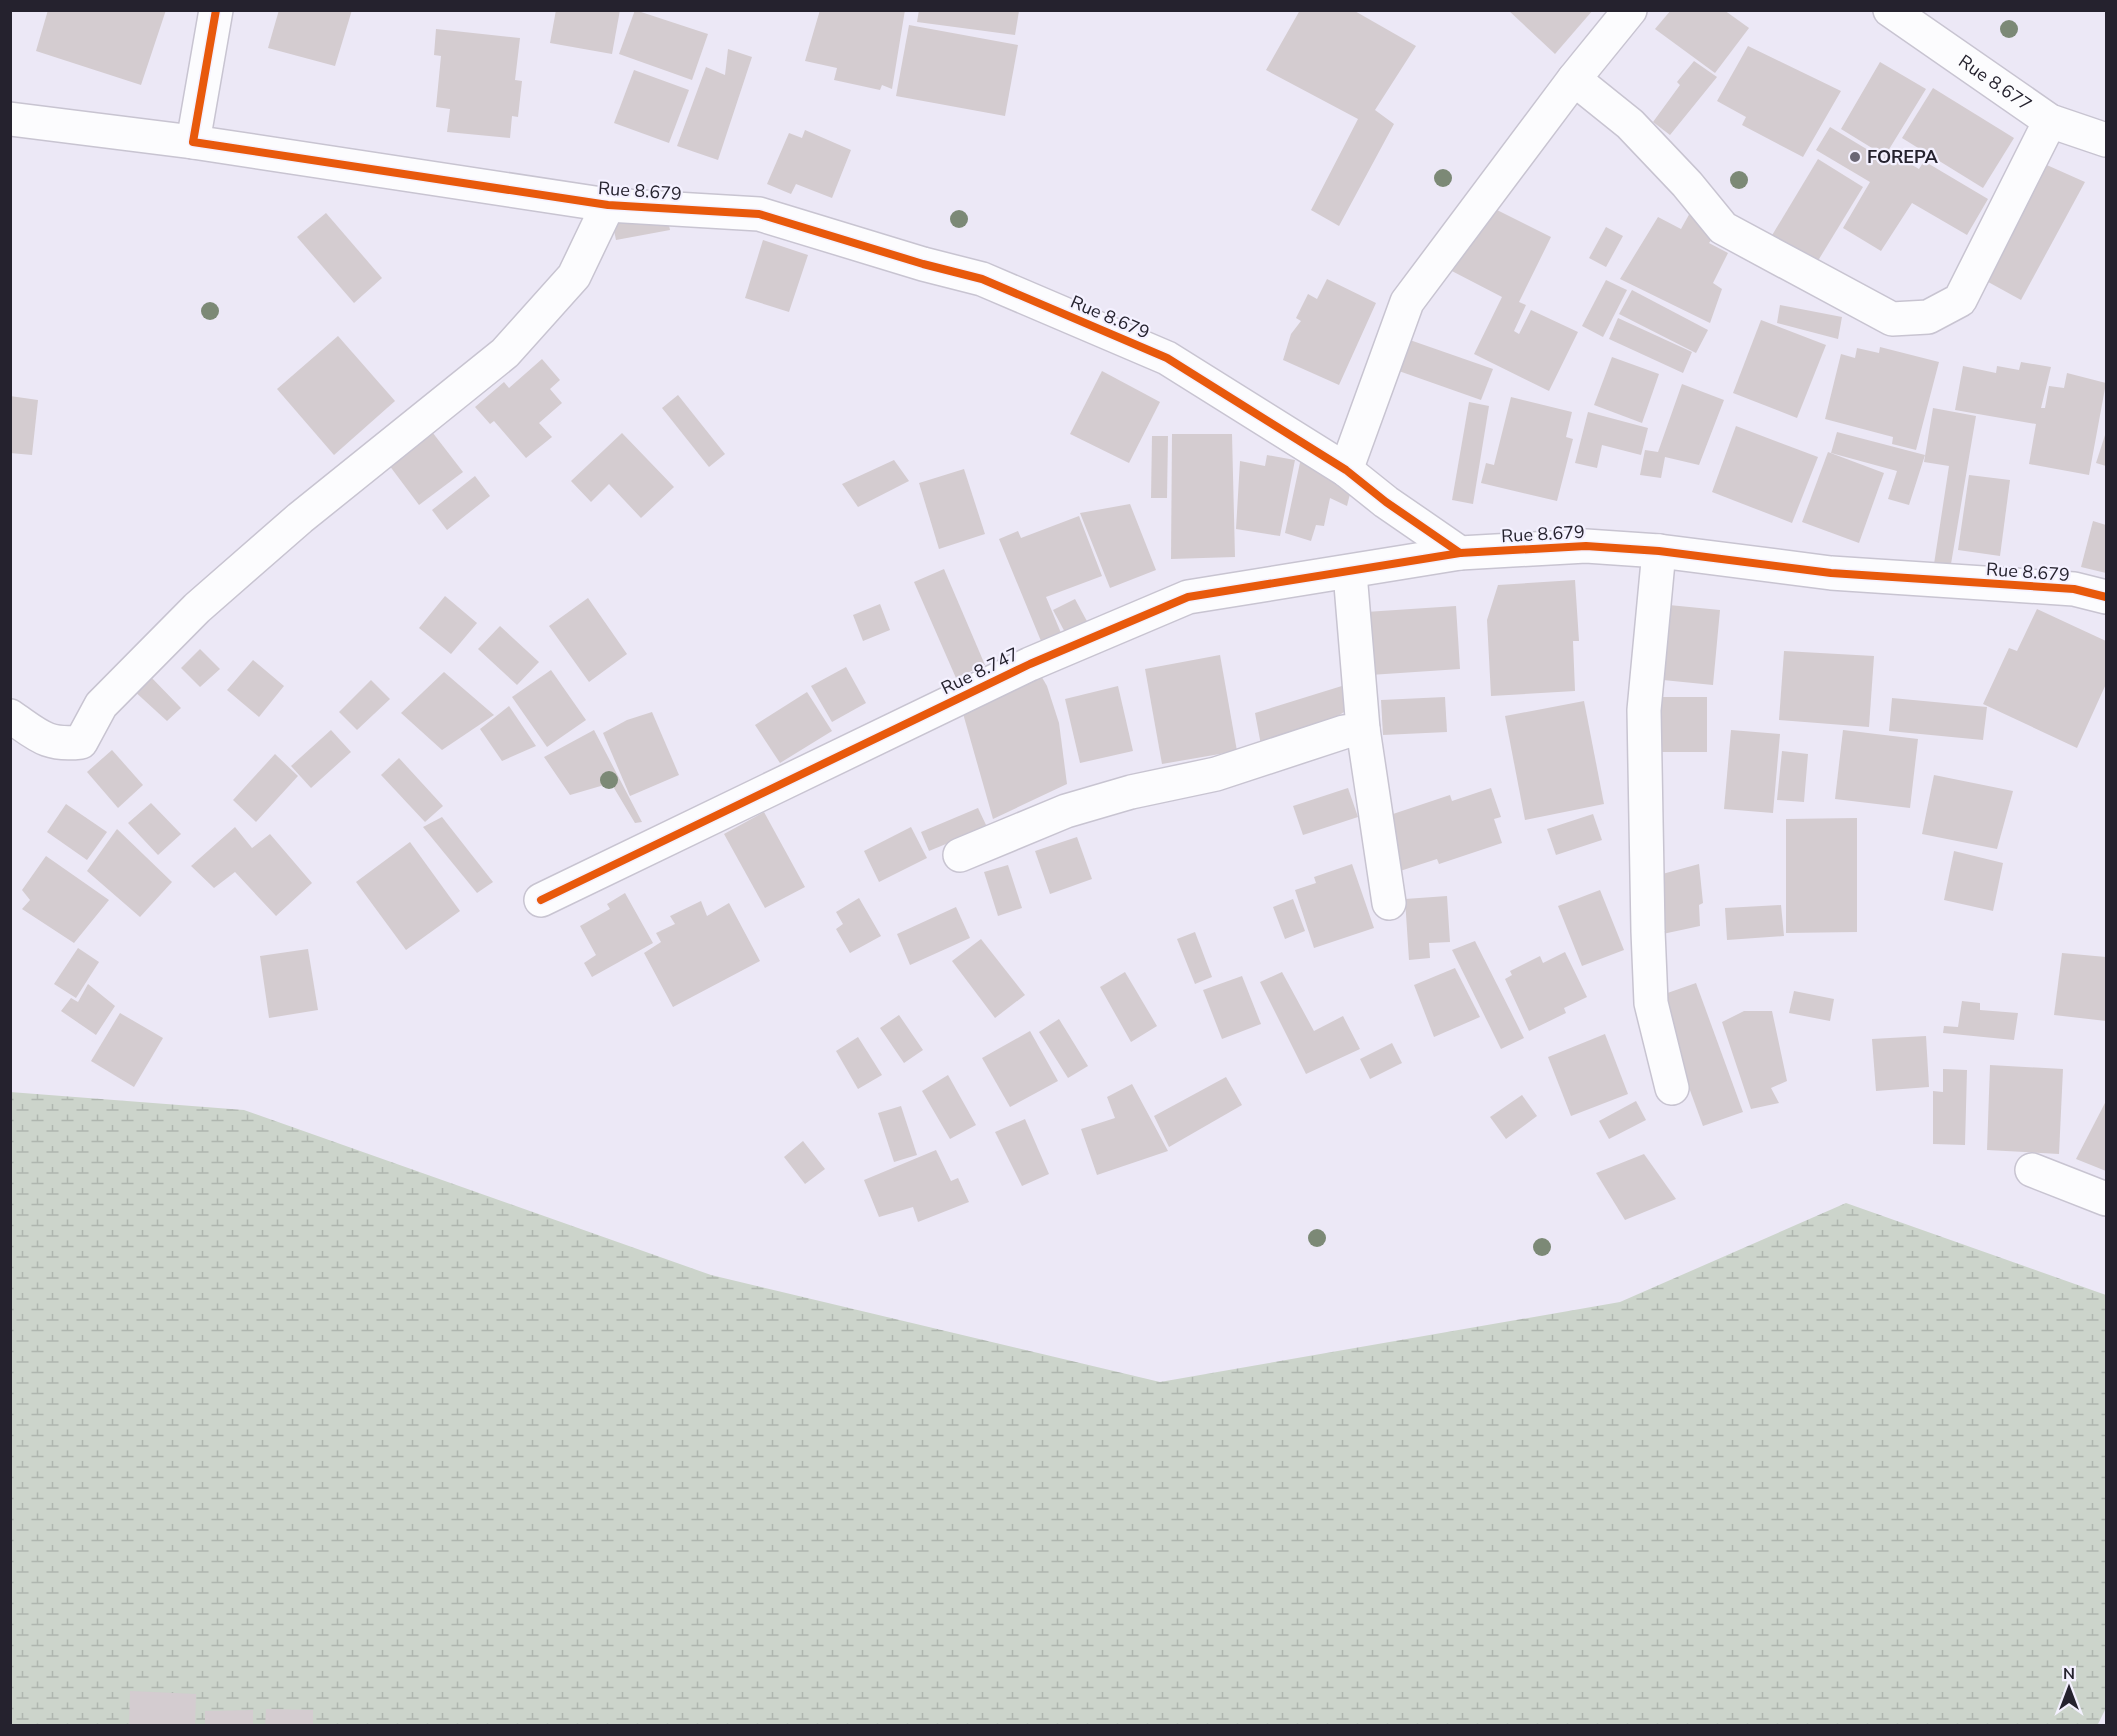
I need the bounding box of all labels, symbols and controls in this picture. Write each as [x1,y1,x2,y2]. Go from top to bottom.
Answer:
street label: Rue 8.677 [1954,49,2036,117]
place label: FOREPA [1867,145,1939,169]
marker: FOREPA [1848,150,1862,164]
street label: Rue 8.679 [597,176,683,206]
street label: Rue 8.679 [1067,290,1153,344]
street label: Rue 8.679 [1501,520,1585,548]
street label: Rue 8.679 [1985,557,2071,587]
street label: Rue 8.747 [937,642,1023,700]
north arrow [2039,1658,2099,1718]
text: N [2063,1663,2075,1685]

